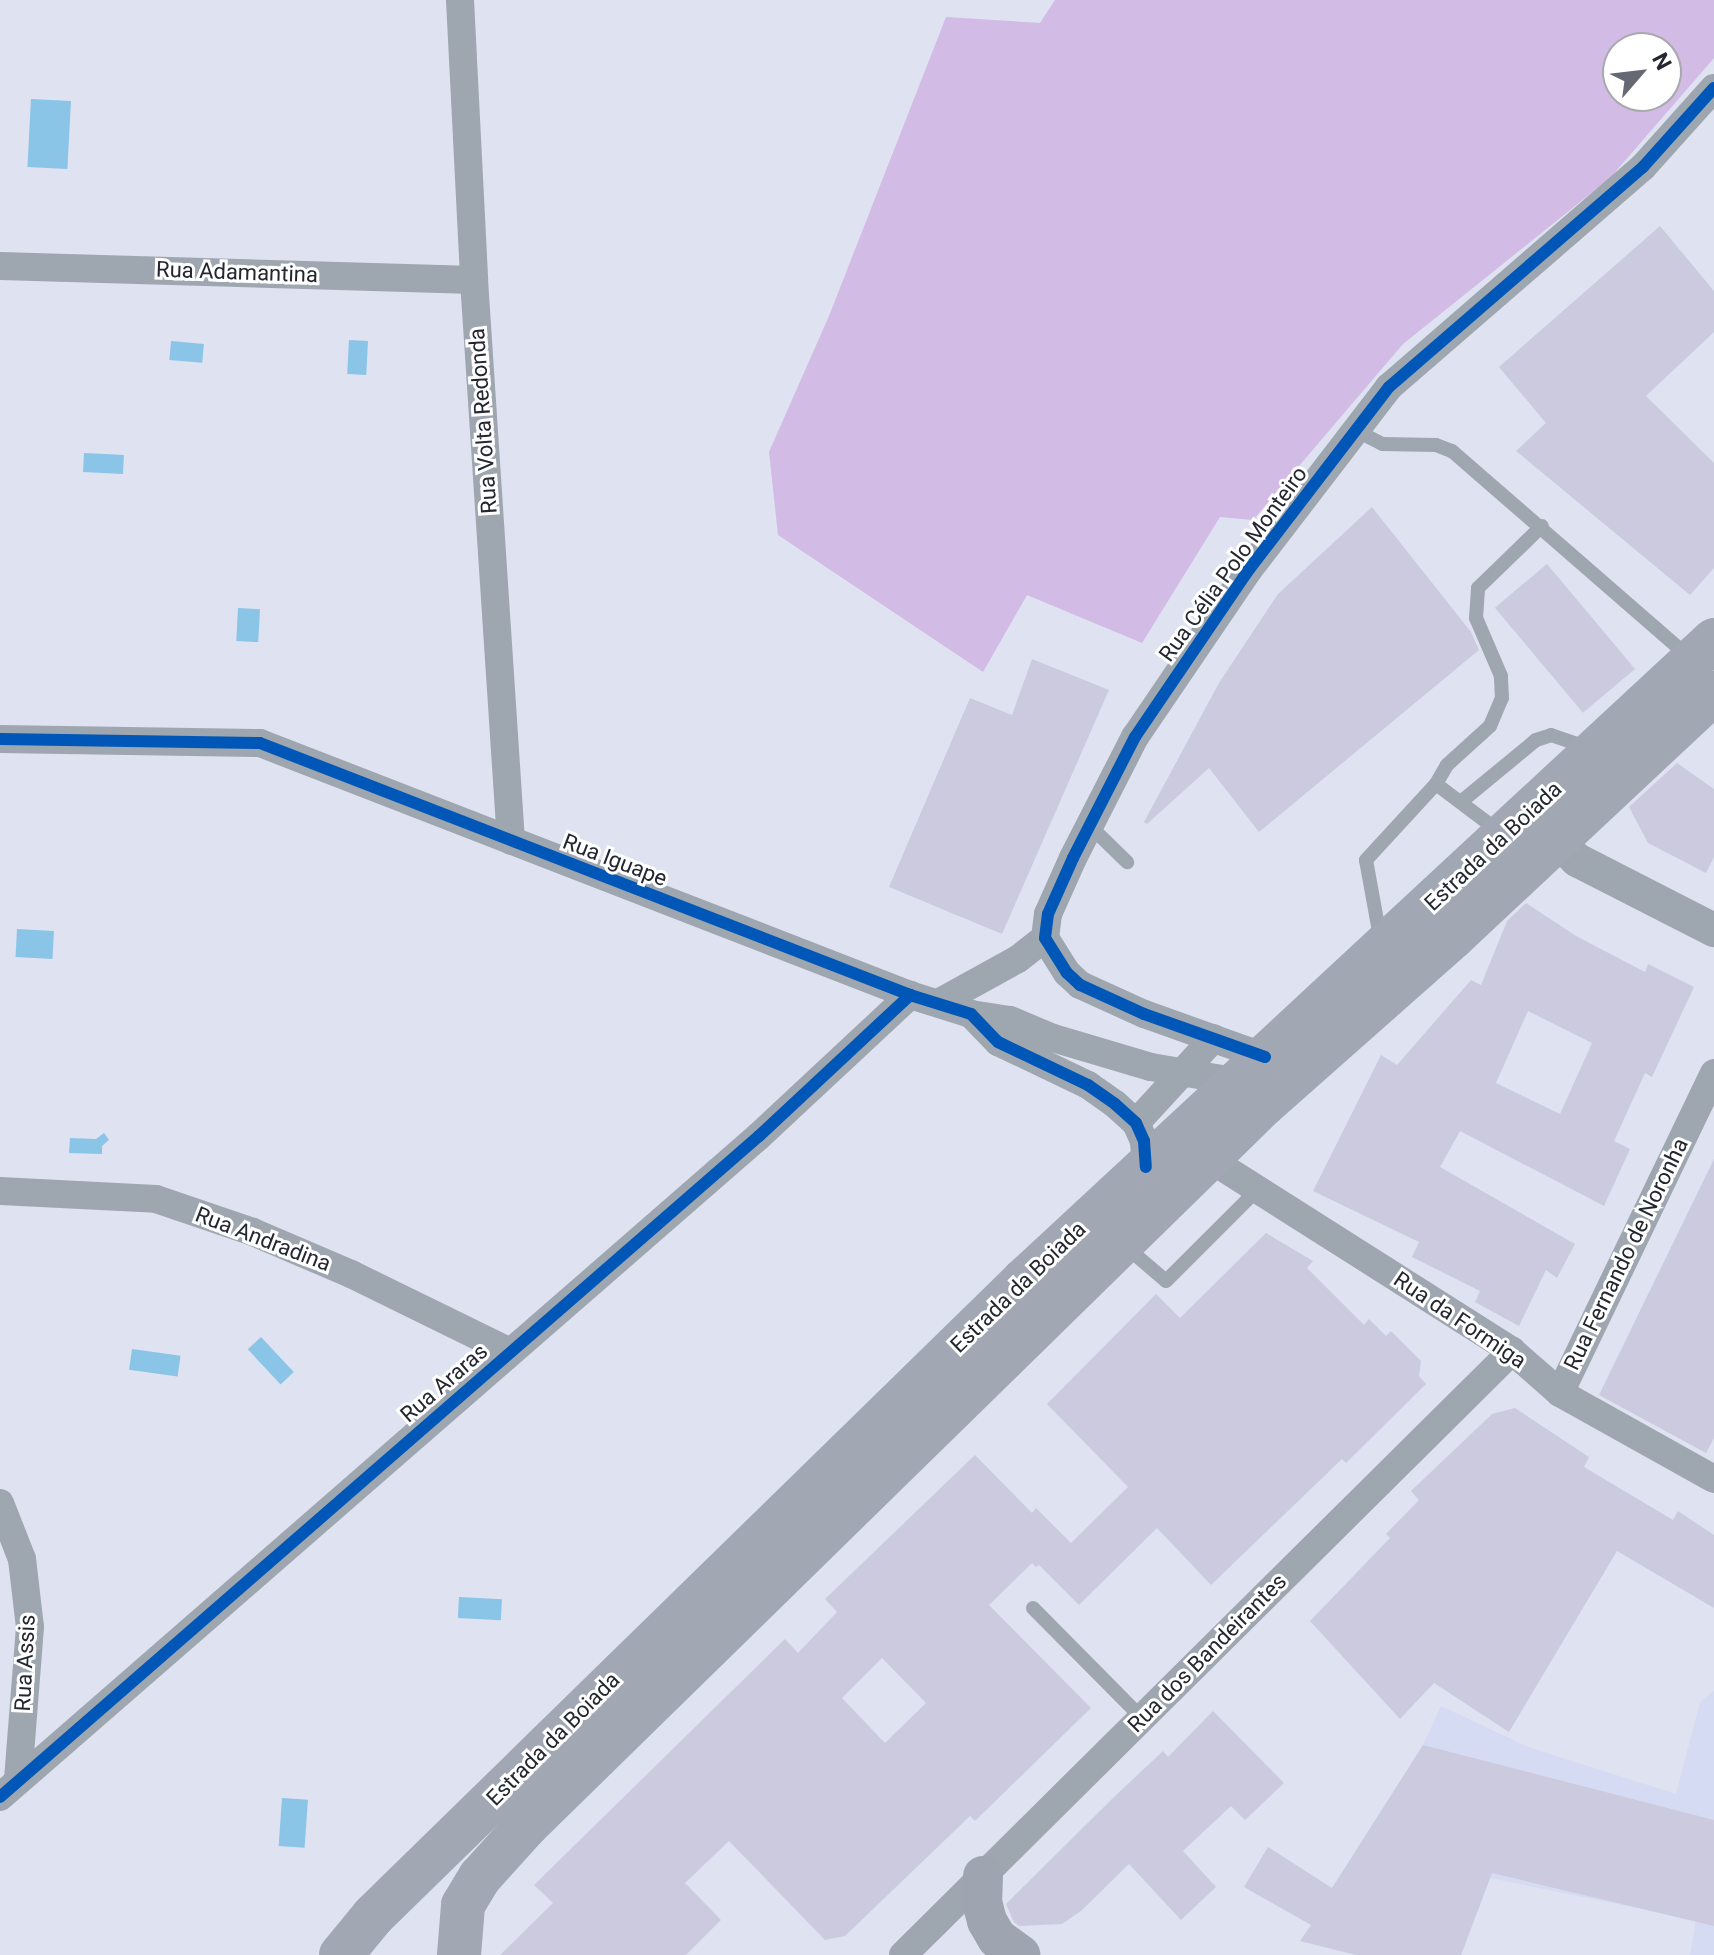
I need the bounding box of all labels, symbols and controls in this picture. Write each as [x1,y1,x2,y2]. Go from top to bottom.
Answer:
north arrow [1602,32,1682,112]
text: N [1647,49,1677,74]
street label: Rua Adamantina [156,256,318,288]
street label: Rua Volta Redonda [463,327,503,515]
street label: Rua Célia Polo Monteiro [1153,461,1313,667]
street label: Estrada da Boiada [1419,776,1567,916]
street label: Rua Iguape [559,828,671,892]
street label: Rua Fernando de Noronha [1558,1134,1694,1374]
street label: Rua Andradina [192,1201,334,1277]
street label: Estrada da Boiada [945,1216,1091,1358]
street label: Rua da Formiga [1389,1266,1531,1374]
street label: Rua Araras [395,1338,493,1428]
street label: Rua dos Bandeirantes [1122,1568,1292,1738]
street label: Rua Assis [9,1614,41,1712]
street label: Estrada da Boiada [481,1667,625,1811]

